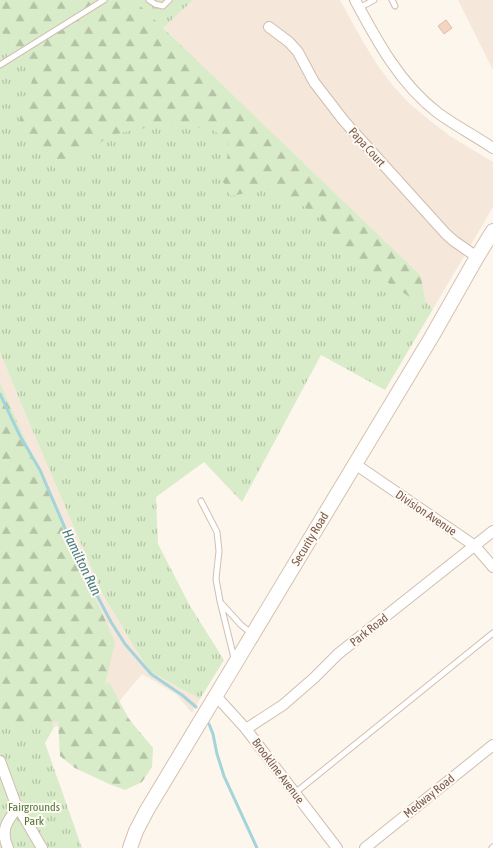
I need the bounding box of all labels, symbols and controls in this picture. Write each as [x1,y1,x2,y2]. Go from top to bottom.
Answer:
street label: Papa Court [346,125,389,170]
street label: Division Avenue [393,487,459,539]
street label: Security Road [289,510,331,568]
water label: Hamilton Run [59,526,105,598]
street label: Park Road [347,611,391,649]
street label: Brookline Avenue [249,736,307,806]
street label: Medway Road [401,771,457,821]
park label: Fairgrounds Park [8,800,60,828]

